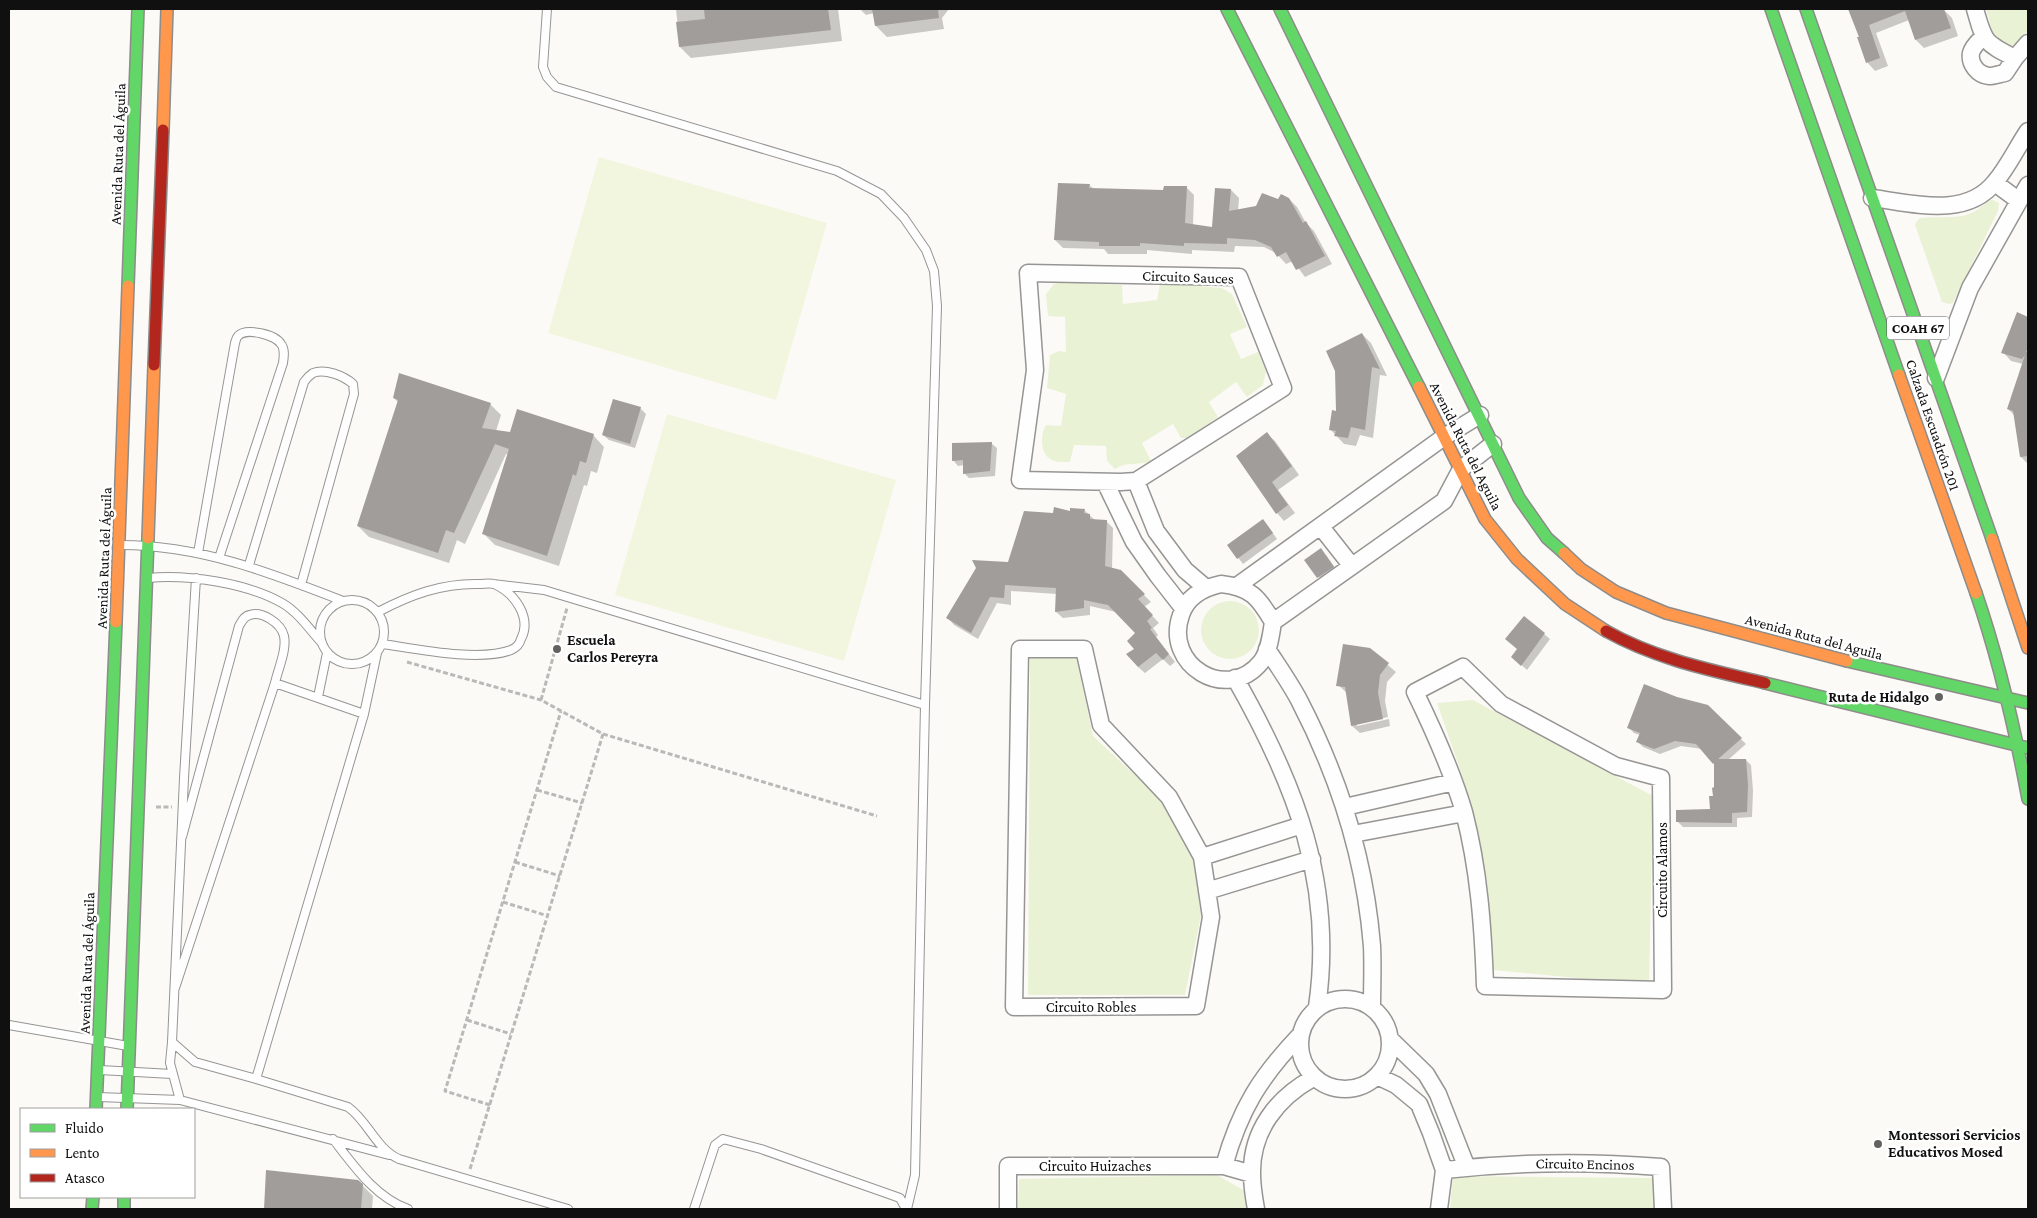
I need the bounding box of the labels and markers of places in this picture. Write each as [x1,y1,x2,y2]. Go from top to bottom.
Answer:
place label: Escuela Carlos Pereyra [567,632,659,665]
marker: Escuela Carlos Pereyra [551,643,563,655]
place label: Ruta de Hidalgo [1828,689,1929,705]
marker: Ruta de Hidalgo [1933,691,1945,703]
place label: Montessori Servicios Educativos Mosed [1888,1127,2020,1160]
marker: Montessori Servicios Educativos Mosed [1872,1138,1884,1150]

